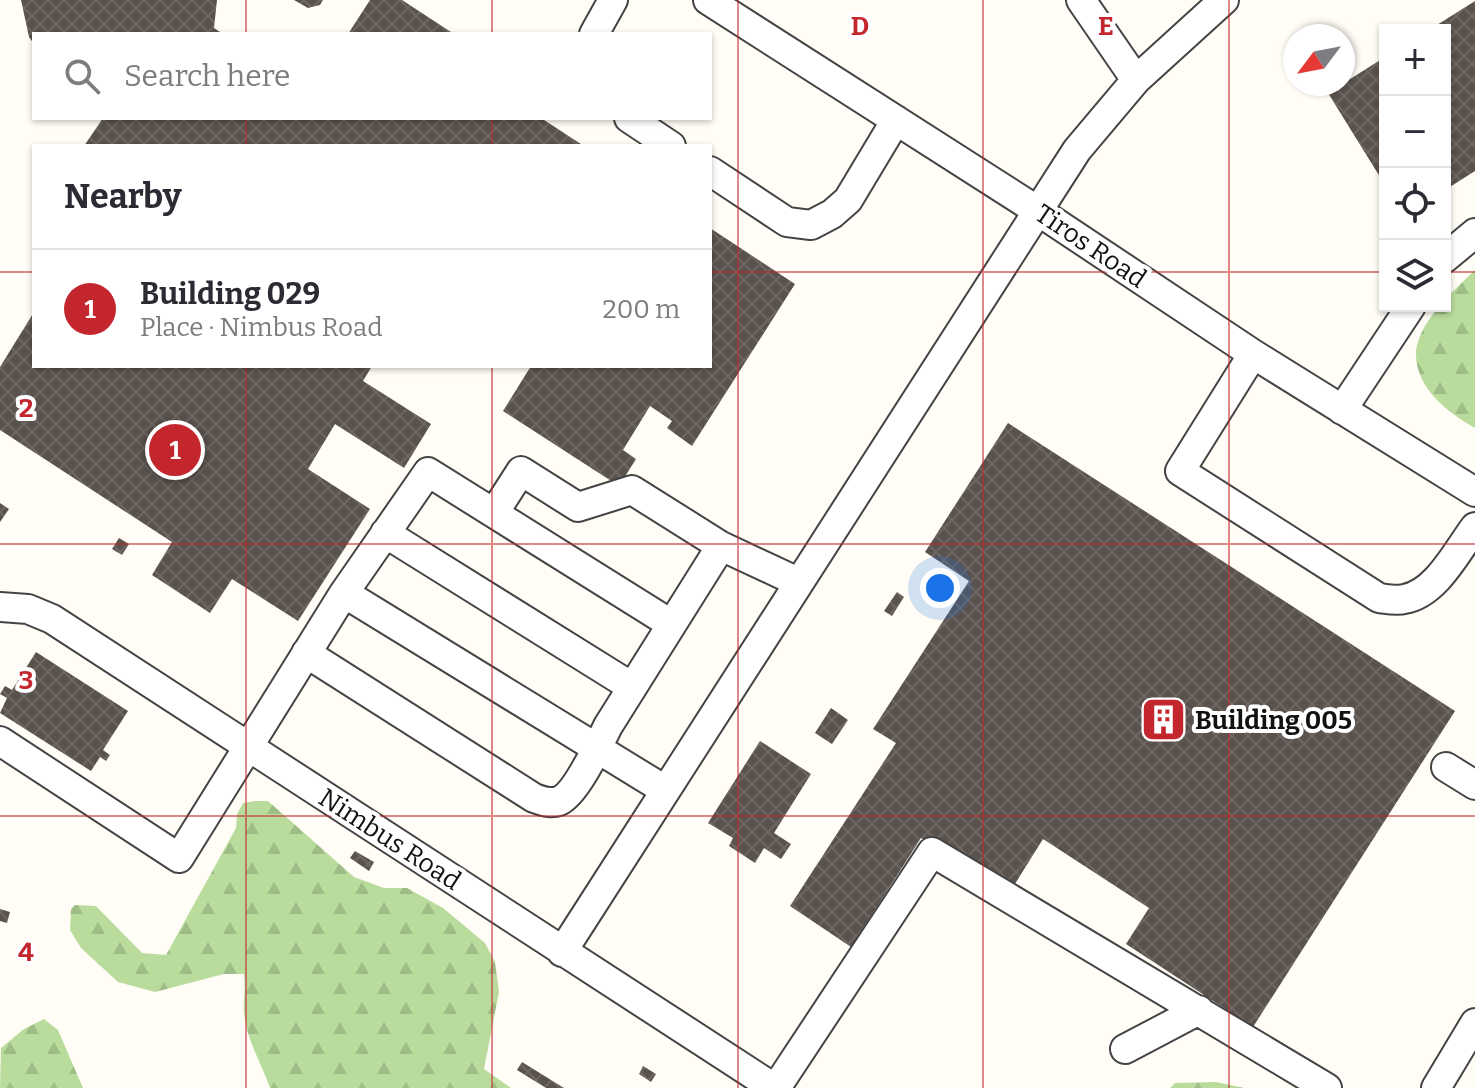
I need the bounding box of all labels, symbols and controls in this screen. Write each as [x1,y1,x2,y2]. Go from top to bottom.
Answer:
text: D [851,11,869,42]
text: E [1098,11,1114,42]
north arrow [1283,24,1355,96]
map controls [1379,24,1451,312]
button: + [1379,24,1451,96]
search box [32,32,712,120]
icon: search [60,54,104,98]
text: Search here [124,58,291,94]
button: − [1379,96,1451,168]
button: locate [1379,168,1451,240]
text: Nearby [64,176,182,217]
street label: Tiros Road [1029,198,1152,295]
button: layers [1379,240,1451,312]
text: Building 029 [140,276,320,312]
text: 1 [84,294,96,325]
text: 200 m [603,294,680,325]
text: Place · Nimbus Road [140,312,383,343]
text: 2 [19,393,33,424]
pin: 1 [149,420,201,480]
your location [920,568,960,608]
text: 3 [19,665,33,696]
building icon: Building 005 [1140,696,1188,744]
place label: Building 005 [1195,705,1352,736]
street label: Nimbus Road [313,782,467,897]
text: 4 [18,937,34,968]

